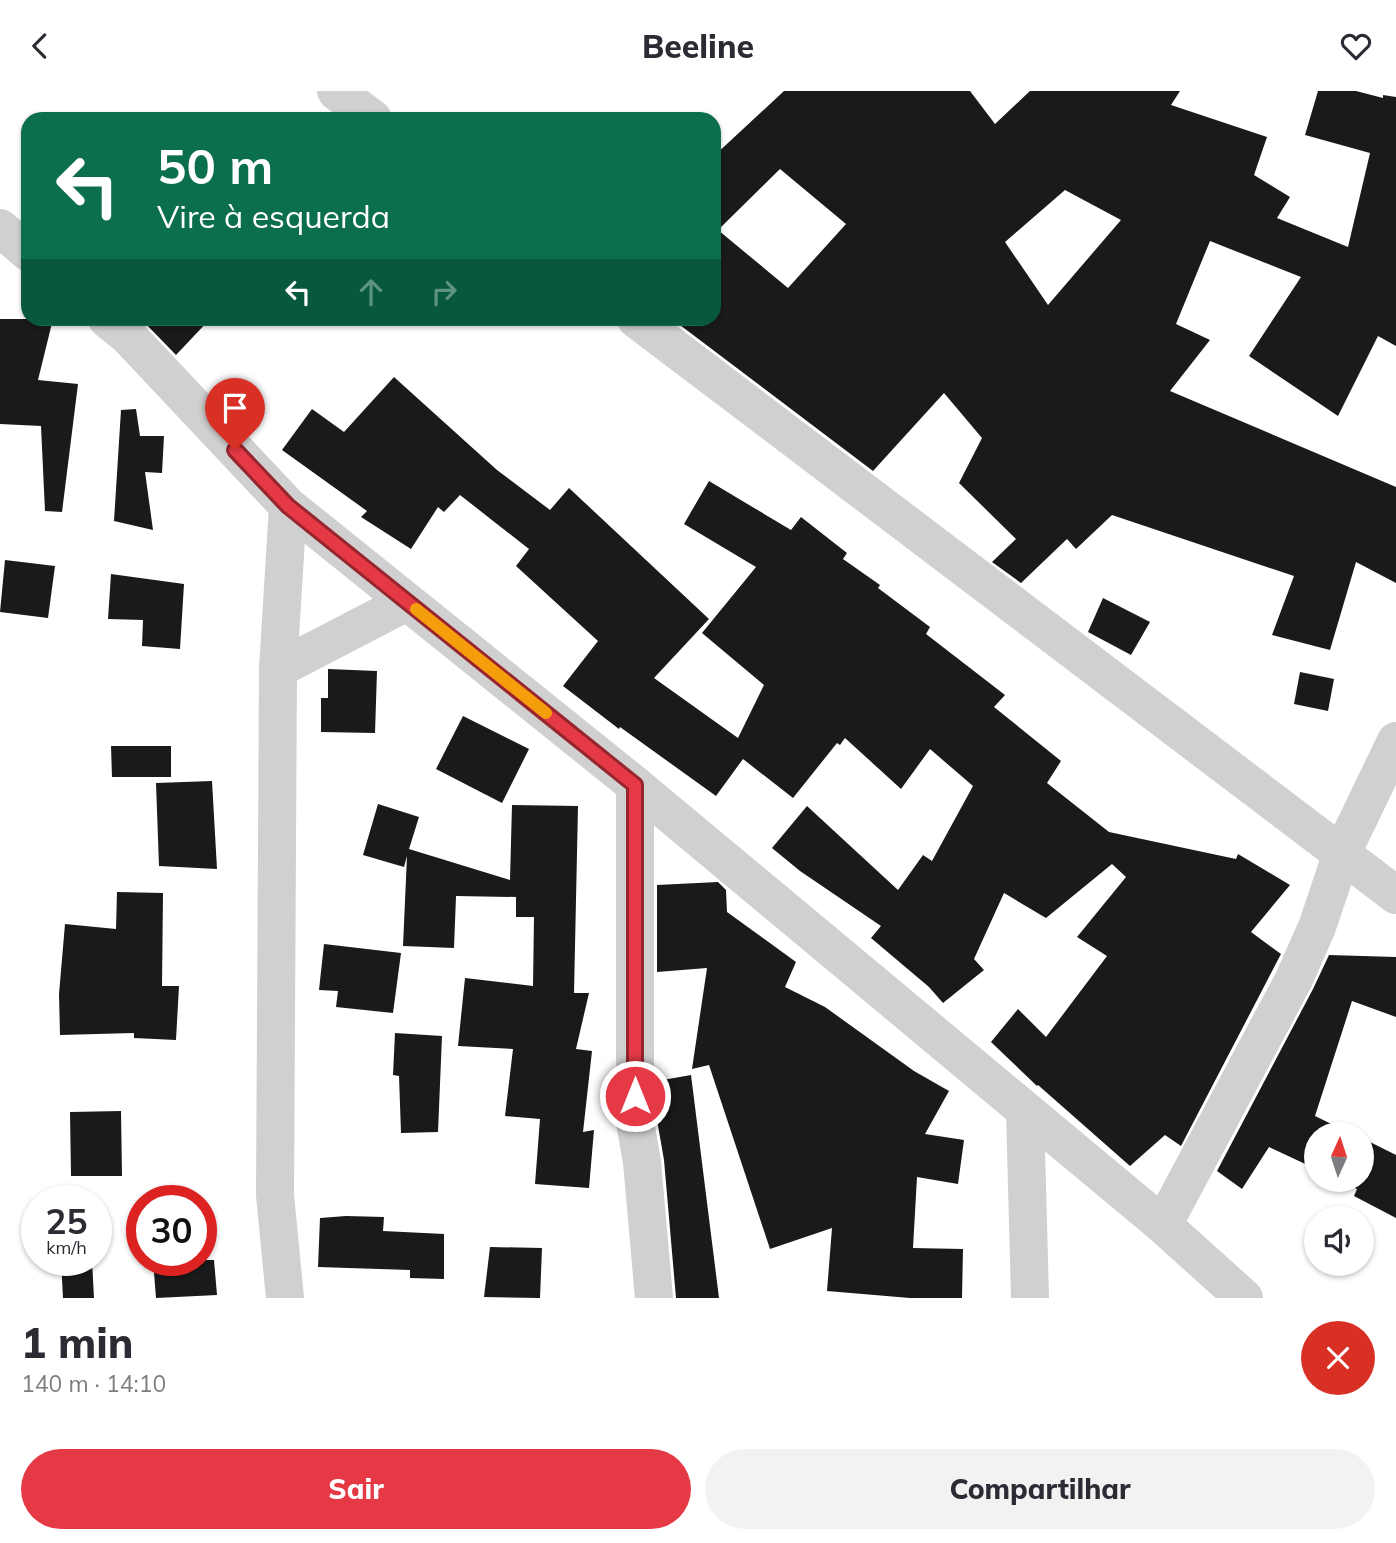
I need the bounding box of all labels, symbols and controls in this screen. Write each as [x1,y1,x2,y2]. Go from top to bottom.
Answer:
text: Beeline [642,26,754,66]
icon: back [21,27,59,65]
icon: heart [1337,27,1375,65]
text: 50 m [157,135,273,196]
icon: left [42,140,133,231]
text: Vire à esquerda [157,196,390,236]
icon: left [279,273,317,311]
icon: ahead [352,273,390,311]
icon: right [425,273,463,311]
pin [205,378,265,450]
icon: arrive [216,389,254,427]
position arrow [598,1059,672,1133]
north arrow [1304,1122,1374,1192]
map controls [1304,1122,1374,1276]
speed limit sign: 30 [126,1185,217,1276]
text: 25 [45,1199,88,1243]
button: sound [1304,1206,1374,1276]
text: km/h [46,1236,87,1259]
text: 1 min [21,1316,134,1369]
button: close [1301,1321,1375,1395]
text: 140 m · 14:10 [21,1369,166,1398]
button: Sair [21,1449,691,1529]
button: Compartilhar [705,1449,1375,1529]

